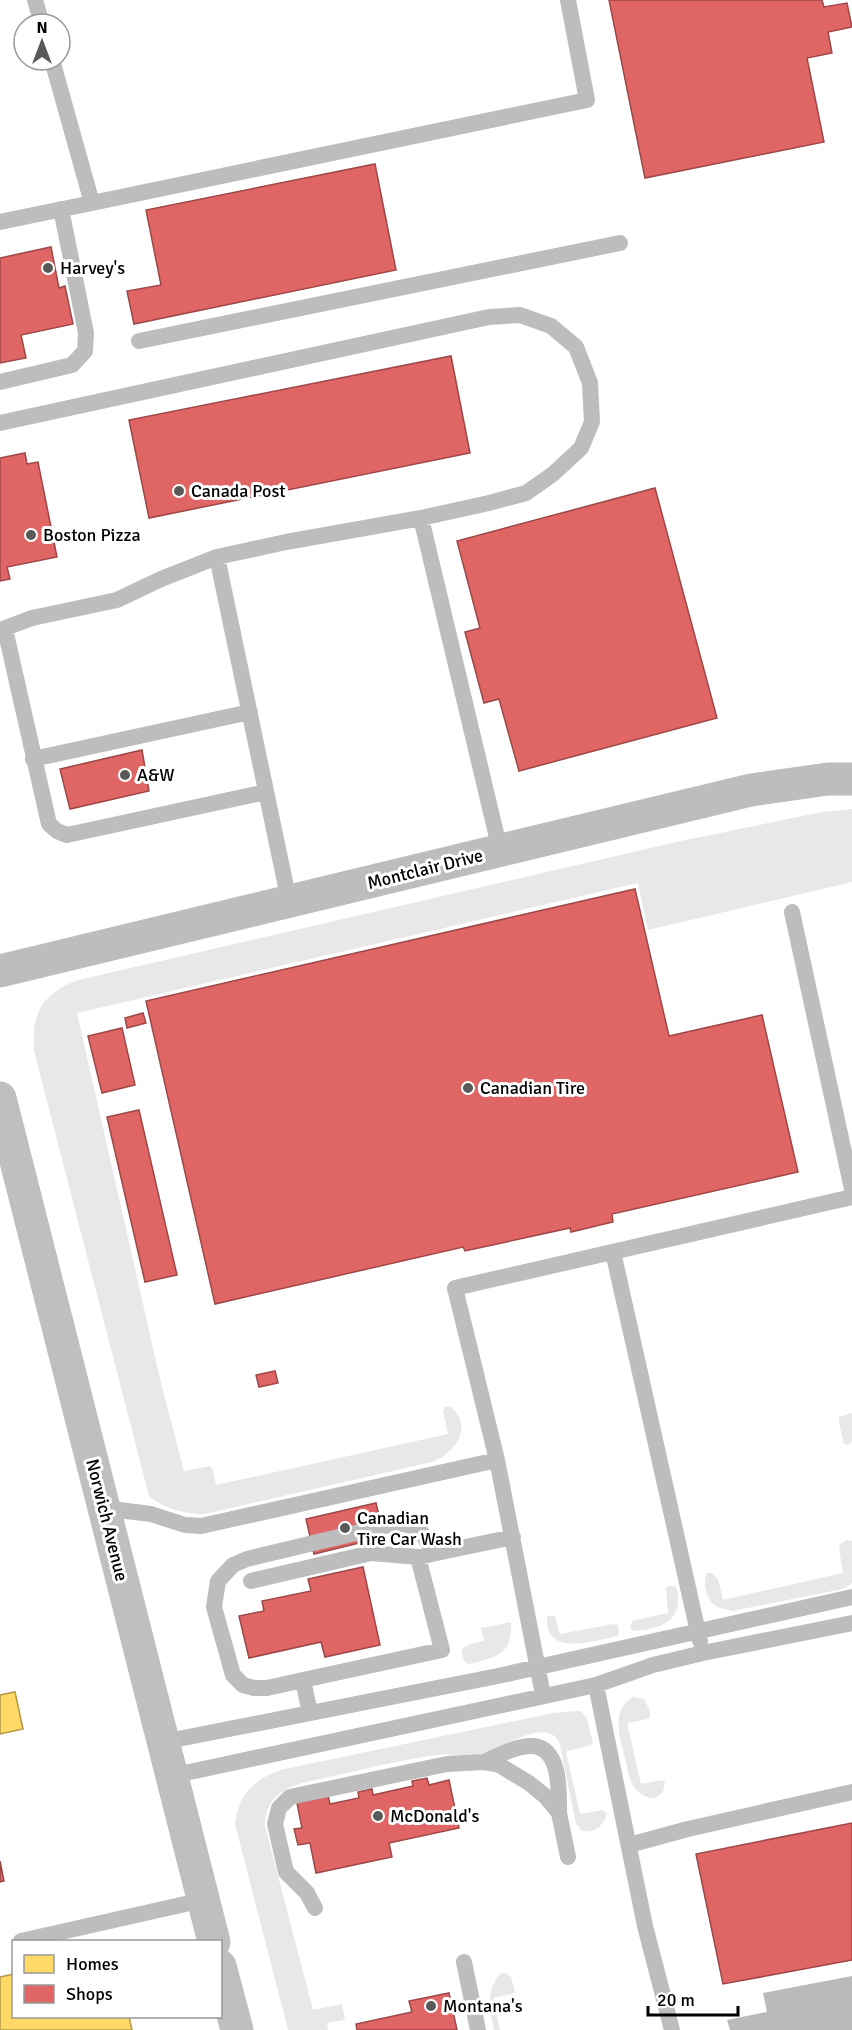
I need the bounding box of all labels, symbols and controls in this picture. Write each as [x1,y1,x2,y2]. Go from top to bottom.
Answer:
north arrow [12,12,72,72]
text: N [36,18,48,38]
place label: Harvey's [60,257,125,279]
marker: Harvey's [41,261,55,275]
place label: Canada Post [191,480,286,502]
marker: Canada Post [172,484,186,498]
place label: Boston Pizza [43,524,141,546]
marker: Boston Pizza [24,528,38,542]
place label: A&W [137,764,175,786]
marker: A&W [118,768,132,782]
street label: Montclair Drive [365,844,485,894]
place label: Canadian Tire [480,1077,585,1099]
marker: Canadian Tire [461,1081,475,1095]
street label: Norwich Avenue [81,1457,133,1583]
place label: Canadian Tire Car Wash [357,1507,462,1550]
marker: Canadian Tire Car Wash [338,1521,352,1535]
place label: McDonald's [390,1805,479,1827]
marker: McDonald's [371,1809,385,1823]
legend [12,1940,222,2018]
text: Homes [66,1953,119,1975]
scale bar [648,1979,738,2017]
text: Shops [66,1983,113,2005]
text: 20 m [657,1989,695,2011]
place label: Montana's [443,1995,523,2017]
marker: Montana's [424,1999,438,2013]

